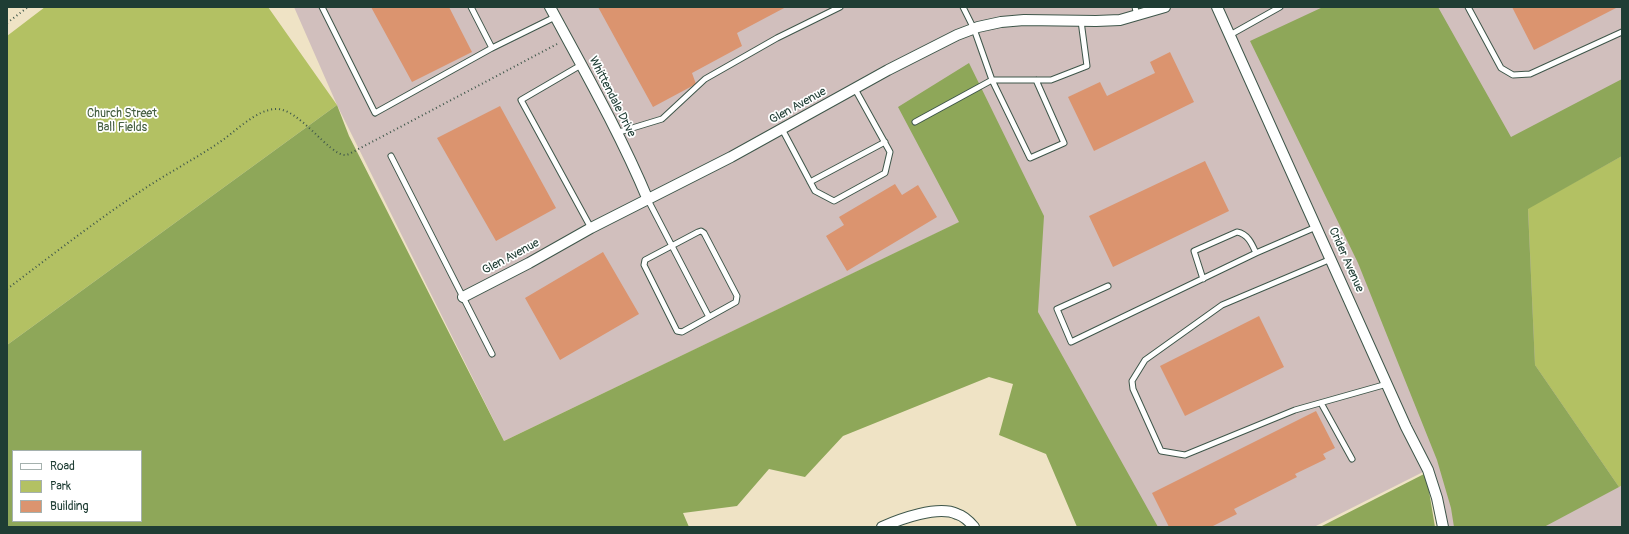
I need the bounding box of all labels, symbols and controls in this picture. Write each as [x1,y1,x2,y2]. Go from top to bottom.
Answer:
street label: Whittendale Drive [585,54,639,140]
street label: Glen Avenue [767,85,829,127]
park label: Church Street Ball Fields [87,107,157,135]
street label: Crider Avenue [1325,225,1367,295]
street label: Glen Avenue [480,236,542,278]
legend [12,450,142,522]
text: Road [50,459,75,474]
text: Park [50,479,71,494]
text: Building [50,499,89,514]

